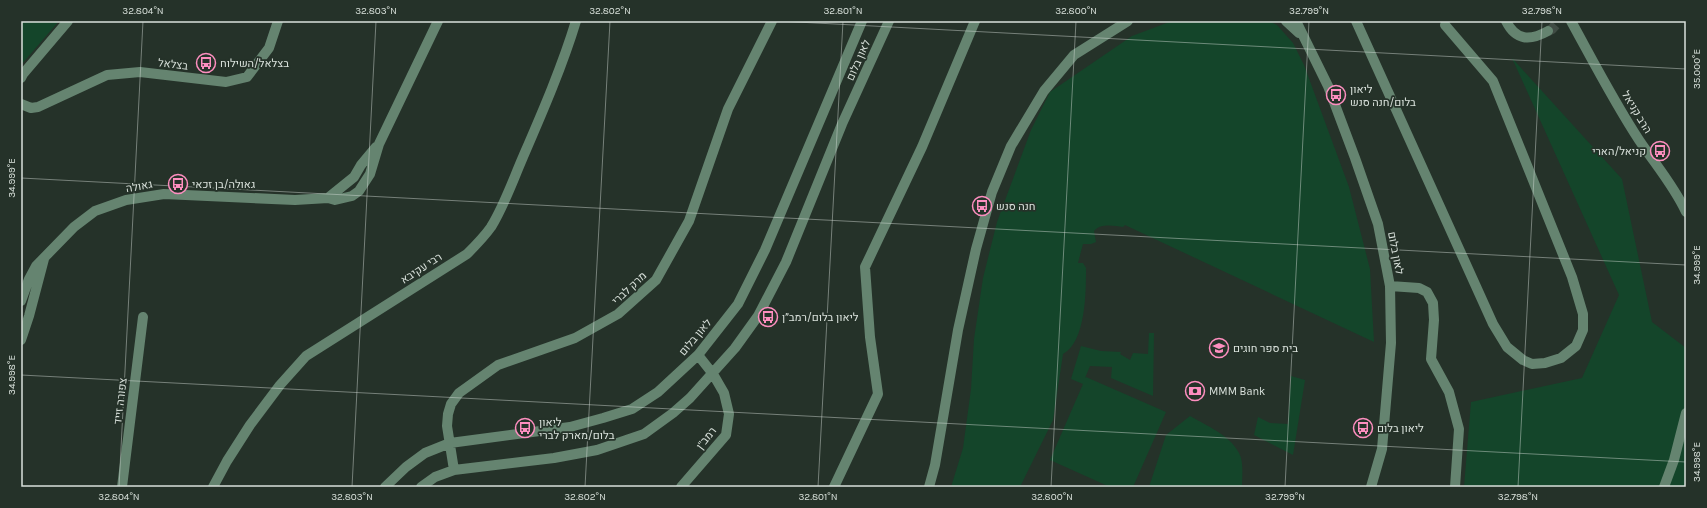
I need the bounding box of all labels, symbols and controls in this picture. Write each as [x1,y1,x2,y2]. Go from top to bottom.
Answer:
text: 32.804°N [122,5,164,17]
text: 32.803°N [355,5,397,17]
text: 32.802°N [589,5,631,17]
text: 32.801°N [823,5,863,17]
text: 32.800°N [1055,5,1097,17]
text: 32.799°N [1289,5,1329,17]
text: 32.798°N [1522,5,1562,17]
street label: לאון בלום [844,37,873,83]
text: 35.000°E [1691,49,1703,89]
bus stop icon: בצלאל/השילוח [195,52,217,74]
street label: בצלאל [157,56,189,73]
place label: בצלאל/השילוח [220,57,289,70]
place label: ליאון בלום/חנה סנש [1350,83,1416,109]
bus stop icon: ליאון בלום/חנה סנש [1325,84,1347,106]
street label: הרב קניאל [1619,89,1654,136]
bus stop icon: קניאל/הארי [1649,140,1671,162]
place label: קניאל/הארי [1592,145,1646,158]
text: 34.999°E [6,158,18,198]
bus stop icon: גאולה/בן זכאי [167,173,189,195]
street label: גאולה [125,178,153,195]
place label: גאולה/בן זכאי [192,178,255,191]
bus stop icon: חנה סנש [971,195,993,217]
place label: חנה סנש [996,200,1035,213]
street label: לאון בלום [1385,231,1406,276]
text: 34.999°E [1691,245,1703,285]
street label: רבי עקיבא [398,250,444,287]
street label: מרק לברי [610,269,649,307]
bus stop icon: ליאון בלום/רמב״ן [757,306,779,328]
place label: ליאון בלום/רמב״ן [782,311,859,324]
street label: לאון בלום [676,316,715,358]
school or university icon: בית ספר חוגים [1208,337,1230,359]
place label: בית ספר חוגים [1233,342,1298,355]
text: 34.998°E [6,355,18,395]
street label: צפורה זייד [111,377,130,425]
bank icon: MMM Bank [1184,380,1206,402]
place label: MMM Bank [1209,385,1265,398]
place label: ליאון בלום/מארק לברי [539,416,615,442]
bus stop icon: ליאון בלום/מארק לברי [514,417,536,439]
bus stop icon: ליאון בלום [1352,417,1374,439]
place label: ליאון בלום [1377,422,1424,435]
street label: רמב"ן [694,425,719,452]
text: 34.998°E [1691,442,1703,482]
text: 32.804°N [98,491,140,503]
text: 32.803°N [331,491,373,503]
text: 32.802°N [564,491,606,503]
text: 32.801°N [798,491,838,503]
text: 32.800°N [1031,491,1073,503]
text: 32.799°N [1265,491,1305,503]
text: 32.798°N [1498,491,1538,503]

